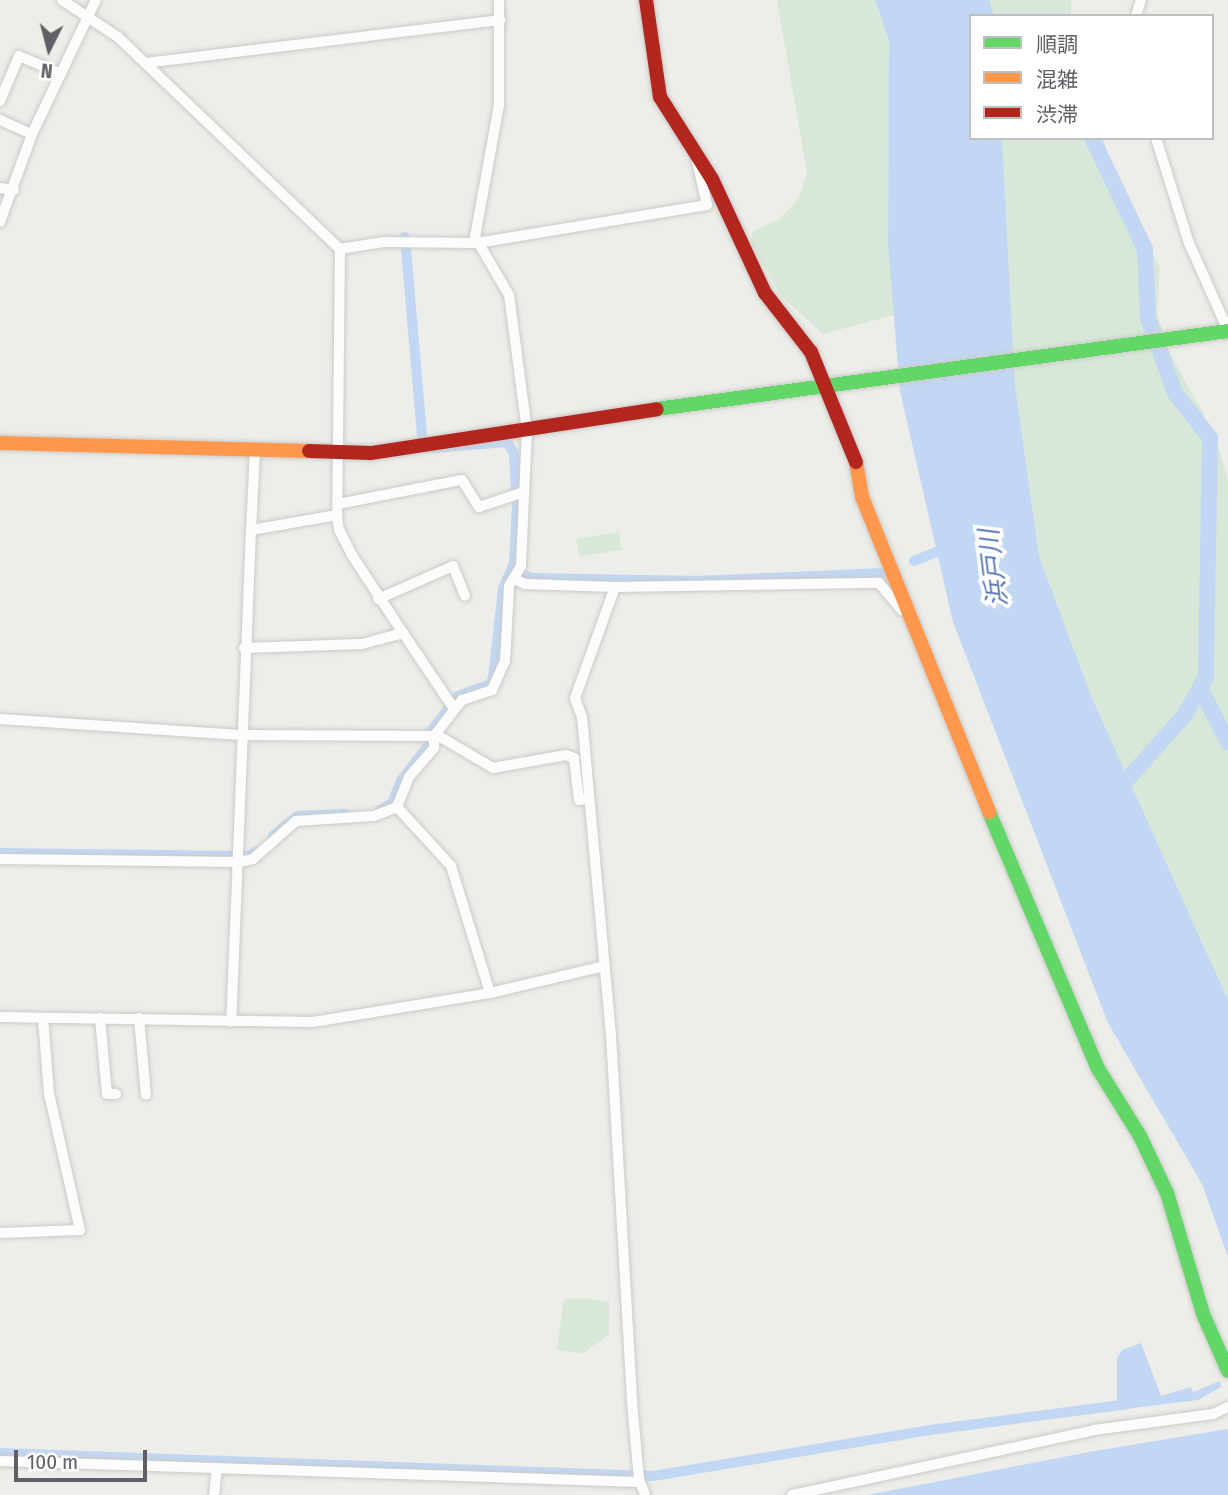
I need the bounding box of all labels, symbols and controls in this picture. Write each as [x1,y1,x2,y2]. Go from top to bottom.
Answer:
north arrow [14,14,84,84]
legend [969,14,1214,140]
text: 順調 [1036,32,1078,58]
text: N [40,58,54,82]
text: 混雑 [1036,67,1078,93]
text: 渋滞 [1036,102,1078,128]
water label: 浜戸川 [974,527,1014,609]
scale bar [18,1436,150,1480]
text: 100 m [27,1449,78,1475]

